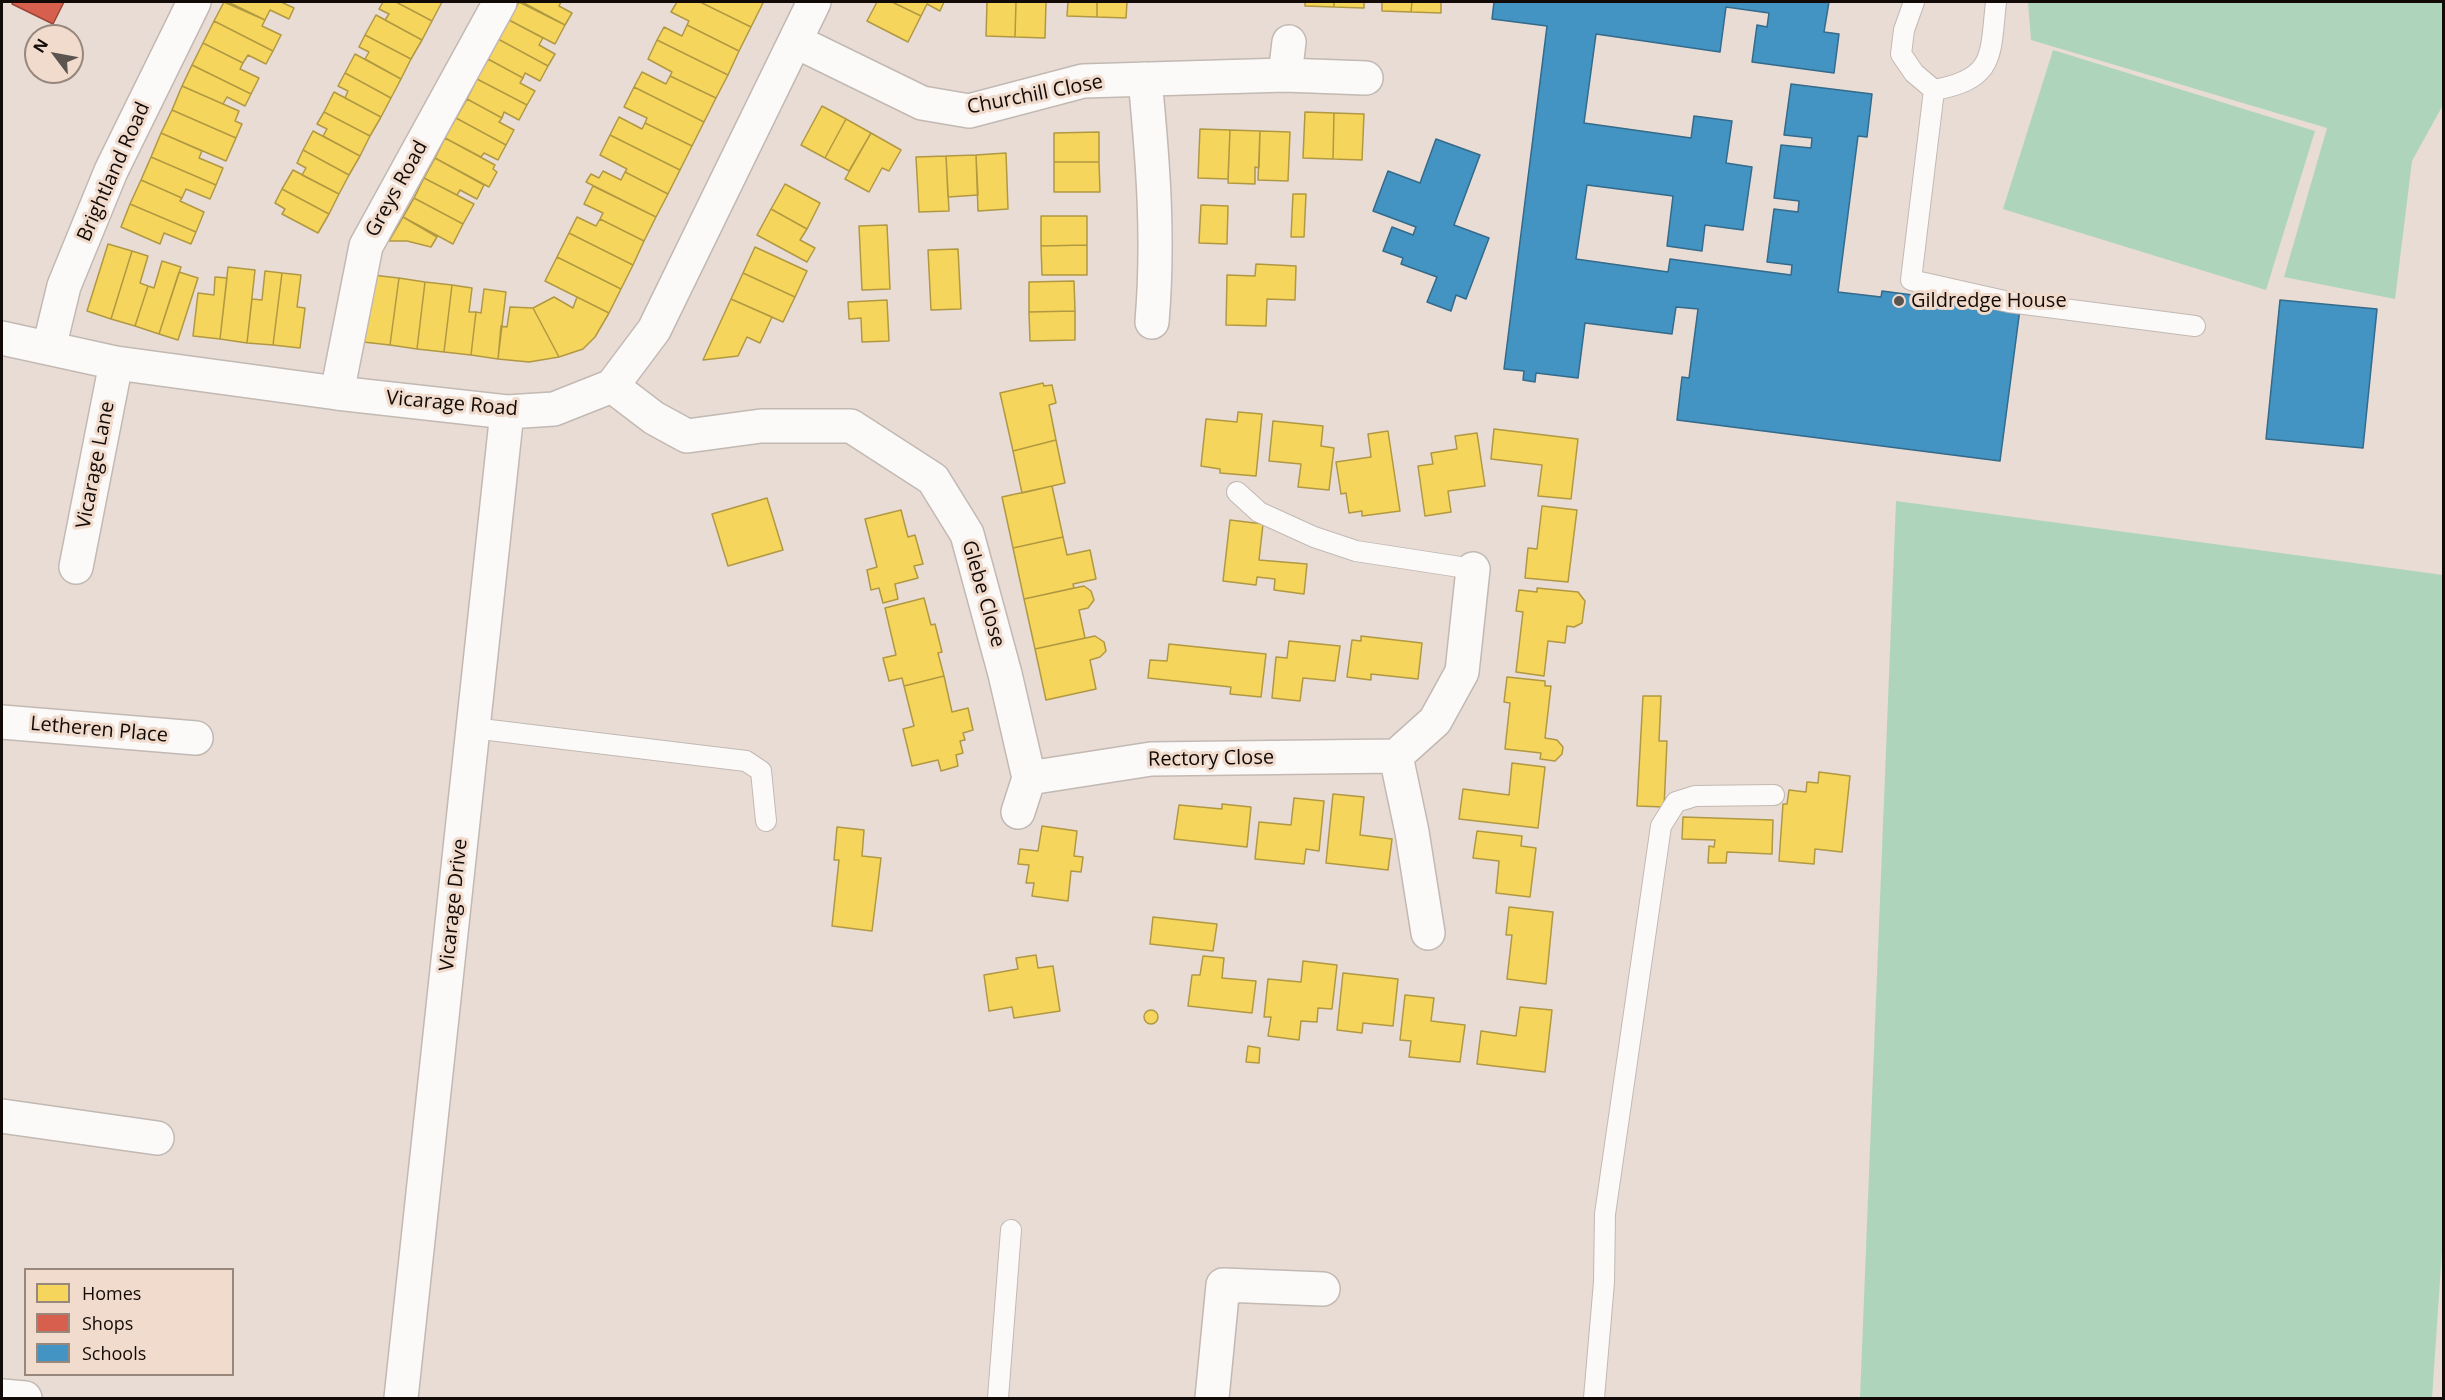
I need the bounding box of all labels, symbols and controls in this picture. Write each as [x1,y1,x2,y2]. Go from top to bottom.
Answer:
north arrow [24,24,84,84]
text: N [28,34,53,57]
street label: Churchill Close [965,70,1105,120]
street label: Brightland Road [73,99,155,245]
street label: Greys Road [361,137,433,241]
place label: Gildredge House [1911,289,2067,313]
marker: Gildredge House [1892,294,1906,308]
street label: Vicarage Road [385,386,519,422]
street label: Vicarage Lane [72,399,120,531]
street label: Glebe Close [956,538,1010,650]
street label: Letheren Place [29,712,169,748]
street label: Rectory Close [1148,746,1274,772]
street label: Vicarage Drive [435,838,473,972]
legend [24,1268,234,1376]
text: Homes [82,1281,141,1305]
text: Shops [82,1311,133,1335]
text: Schools [82,1341,146,1365]

